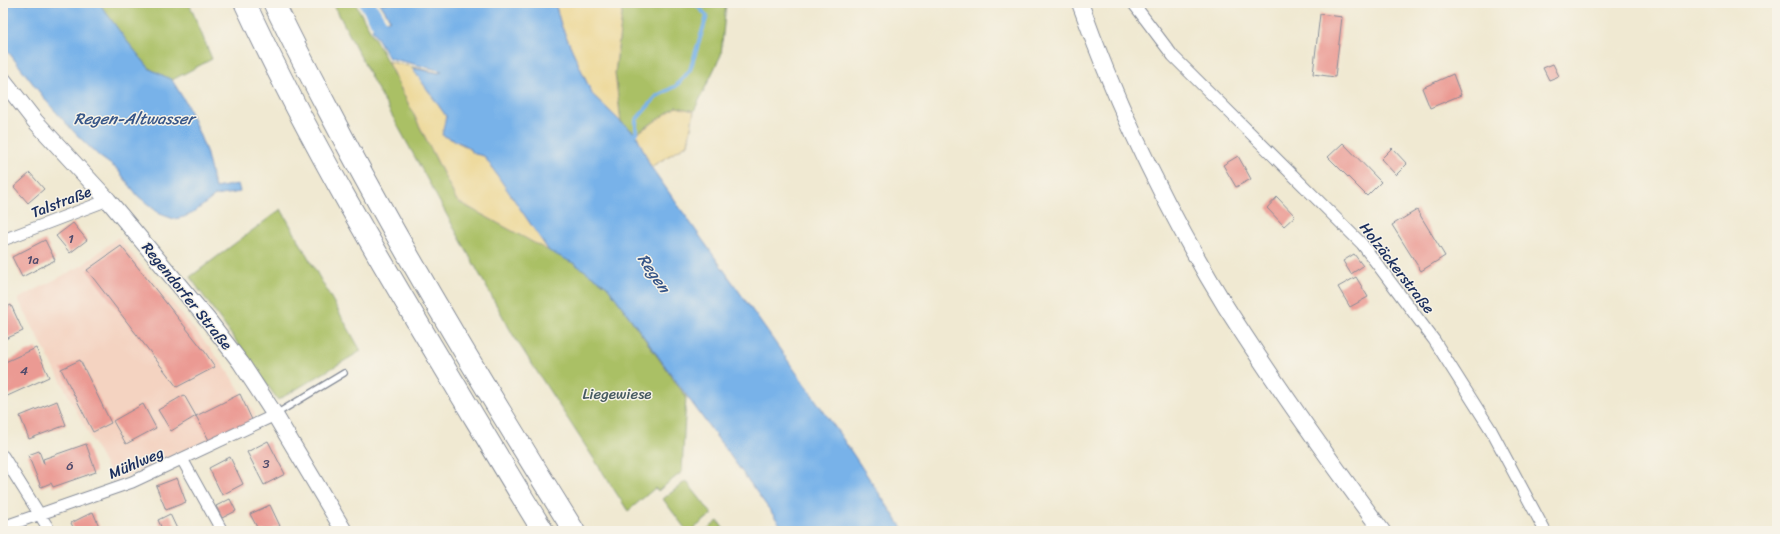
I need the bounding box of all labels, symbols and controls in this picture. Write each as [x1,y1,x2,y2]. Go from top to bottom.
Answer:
water label: Regen-Altwasser [74,104,197,133]
street label: Talstraße [27,179,95,225]
street label: Holzäckerstraße [1353,216,1442,320]
house number: 1 [68,227,74,250]
street label: Regendorfer Straße [135,236,239,356]
water label: Regen [630,247,680,301]
house number: 1a [27,248,40,271]
house number: 4 [20,359,28,382]
park label: Liegewiese [582,381,652,407]
street label: Mühlweg [104,440,168,486]
house number: 3 [262,452,270,475]
house number: 6 [66,454,74,477]

